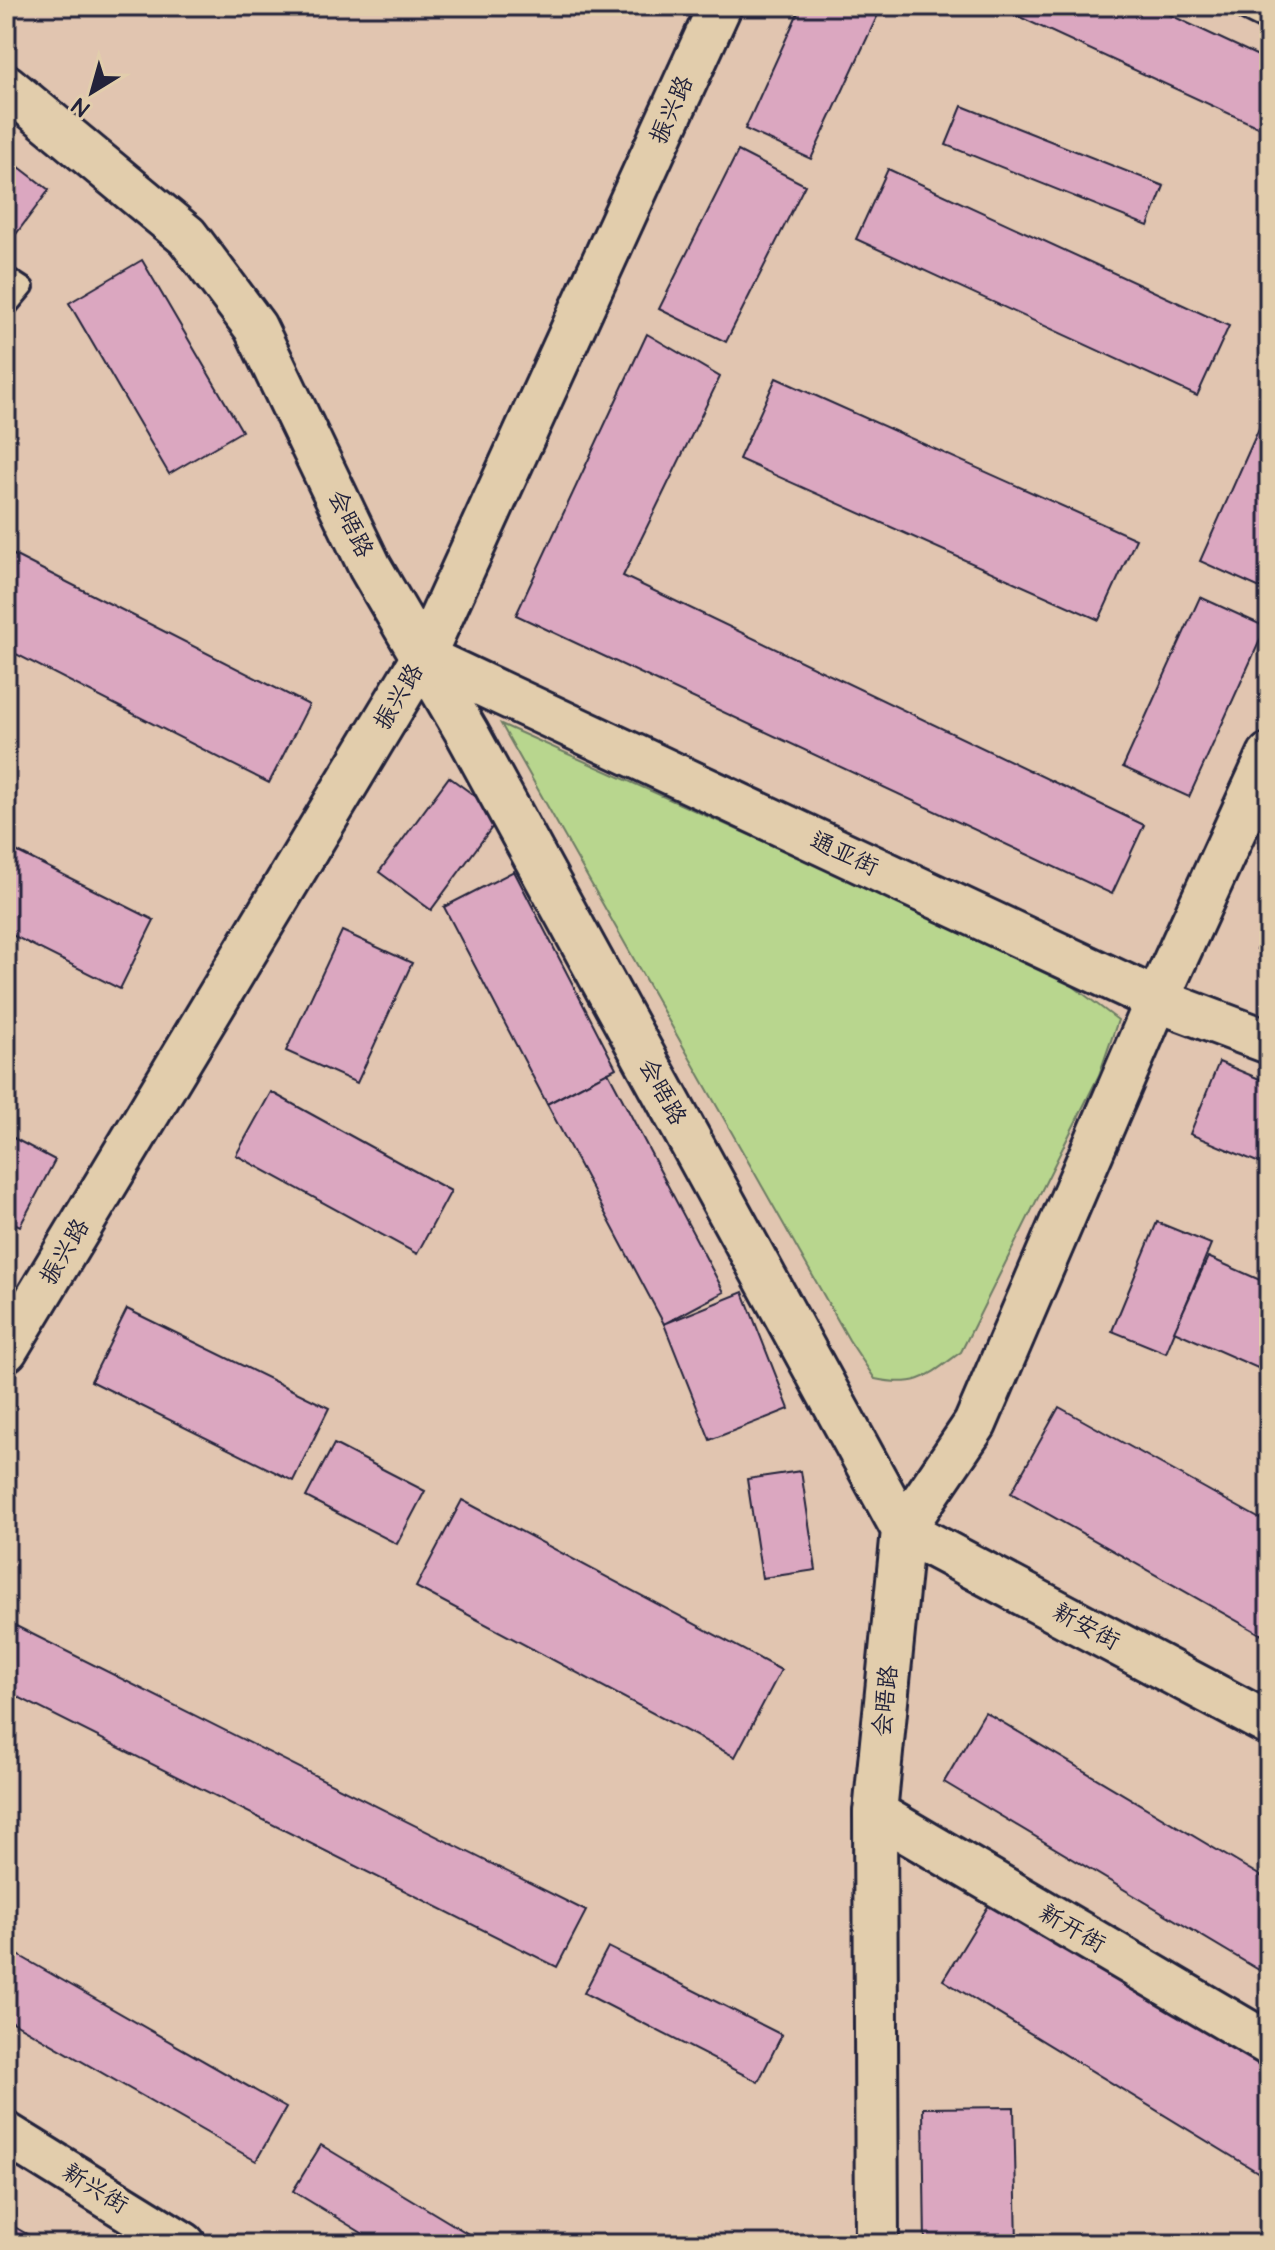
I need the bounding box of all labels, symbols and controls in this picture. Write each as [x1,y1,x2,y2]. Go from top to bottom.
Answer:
north arrow [52,52,132,132]
street label: 振兴路 [642,70,702,150]
text: N [66,90,96,123]
street label: 会晤路 [319,484,381,564]
street label: 振兴路 [366,657,432,737]
street label: 通亚街 [804,823,884,885]
street label: 会晤路 [630,1052,694,1132]
street label: 振兴路 [32,1212,98,1292]
street label: 新安街 [1046,1595,1126,1659]
street label: 会晤路 [865,1663,907,1739]
street label: 新开街 [1032,1896,1112,1962]
street label: 新兴街 [55,2156,135,2222]

